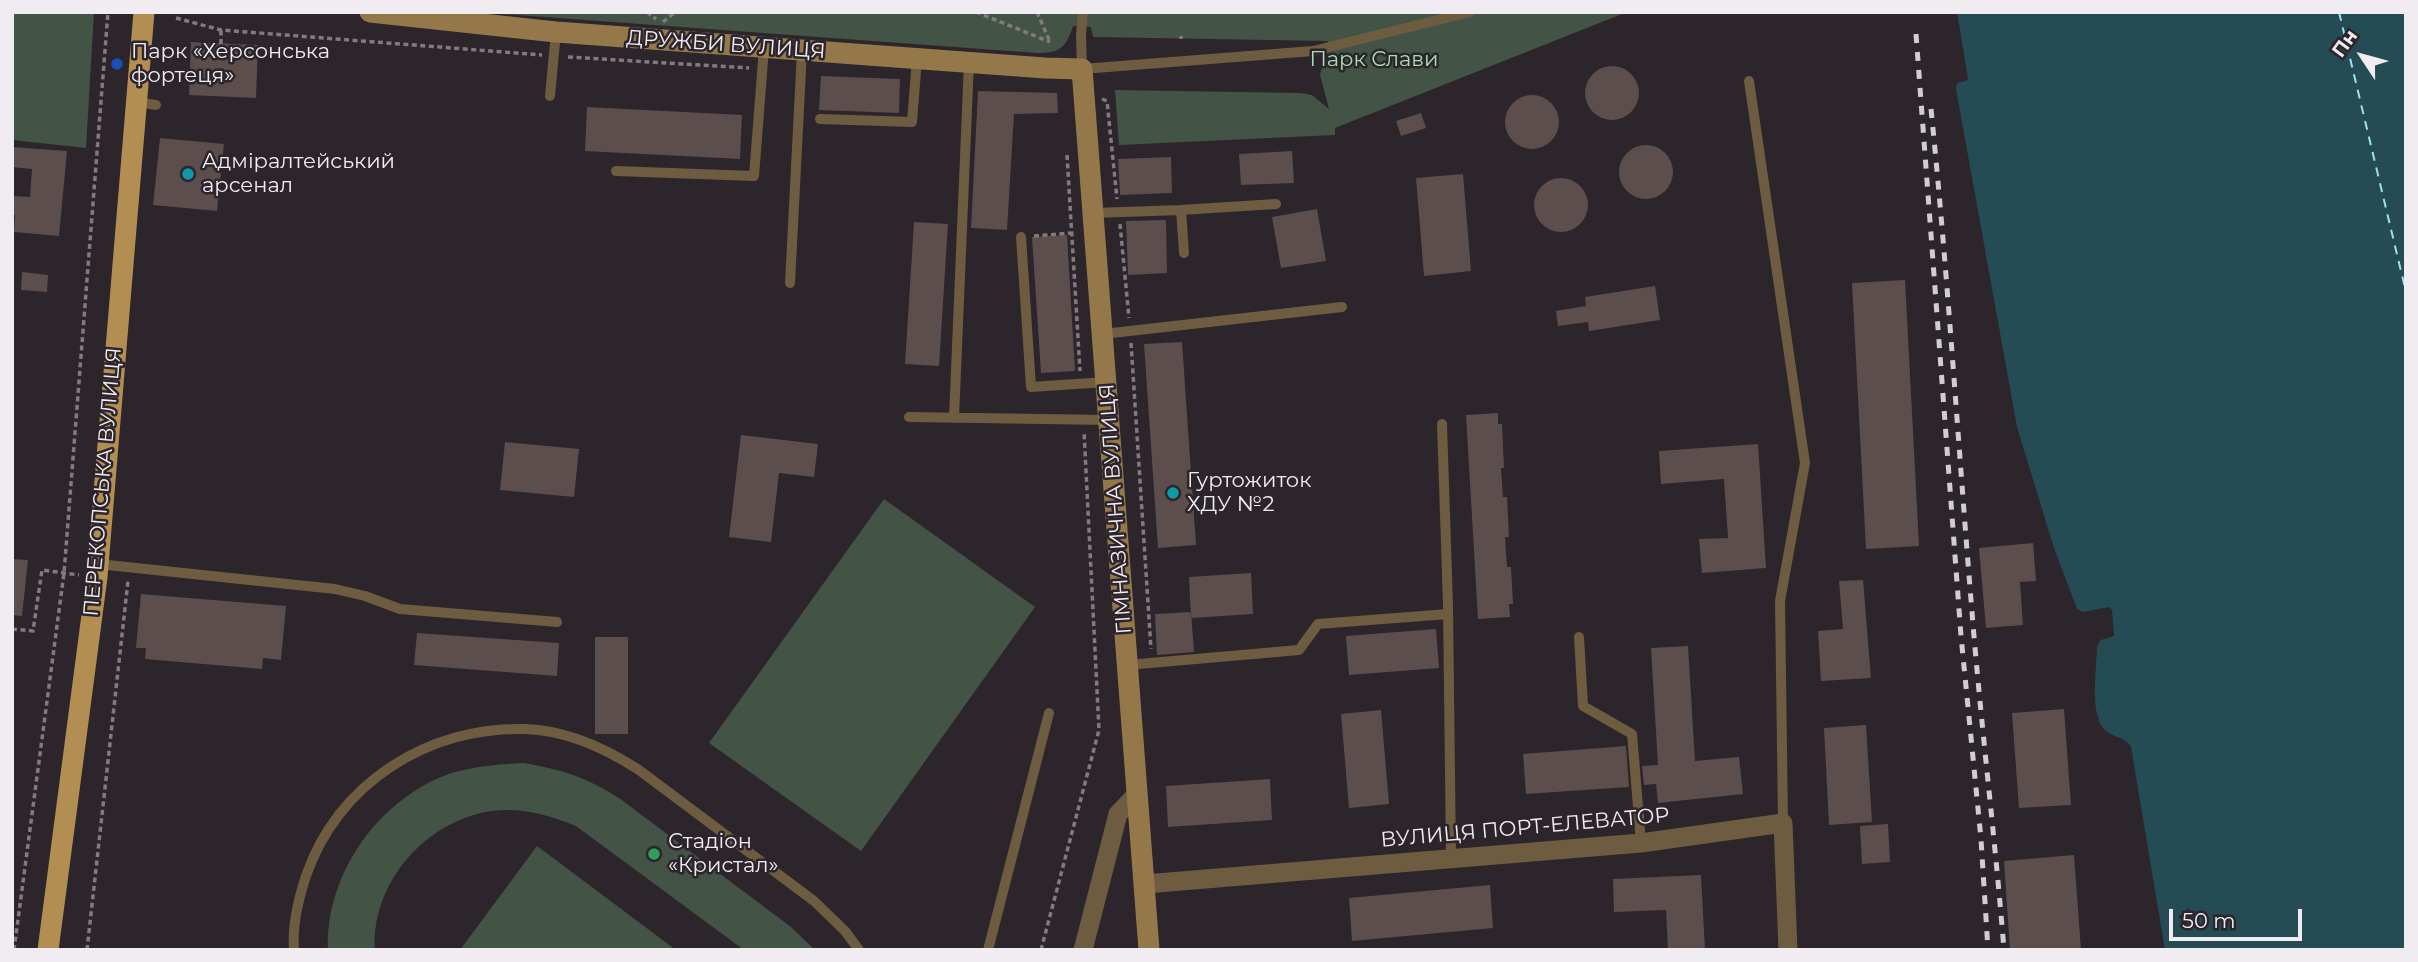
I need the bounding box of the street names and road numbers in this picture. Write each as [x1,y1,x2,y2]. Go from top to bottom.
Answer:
street label: ДРУЖБИ ВУЛИЦЯ [626,25,826,65]
street label: ПЕРЕКОПСЬКА ВУЛИЦЯ [79,346,127,618]
street label: ГІМНАЗИЧНА ВУЛИЦЯ [1095,383,1137,635]
street label: ВУЛИЦЯ ПОРТ-ЕЛЕВАТОР [1379,803,1671,853]

